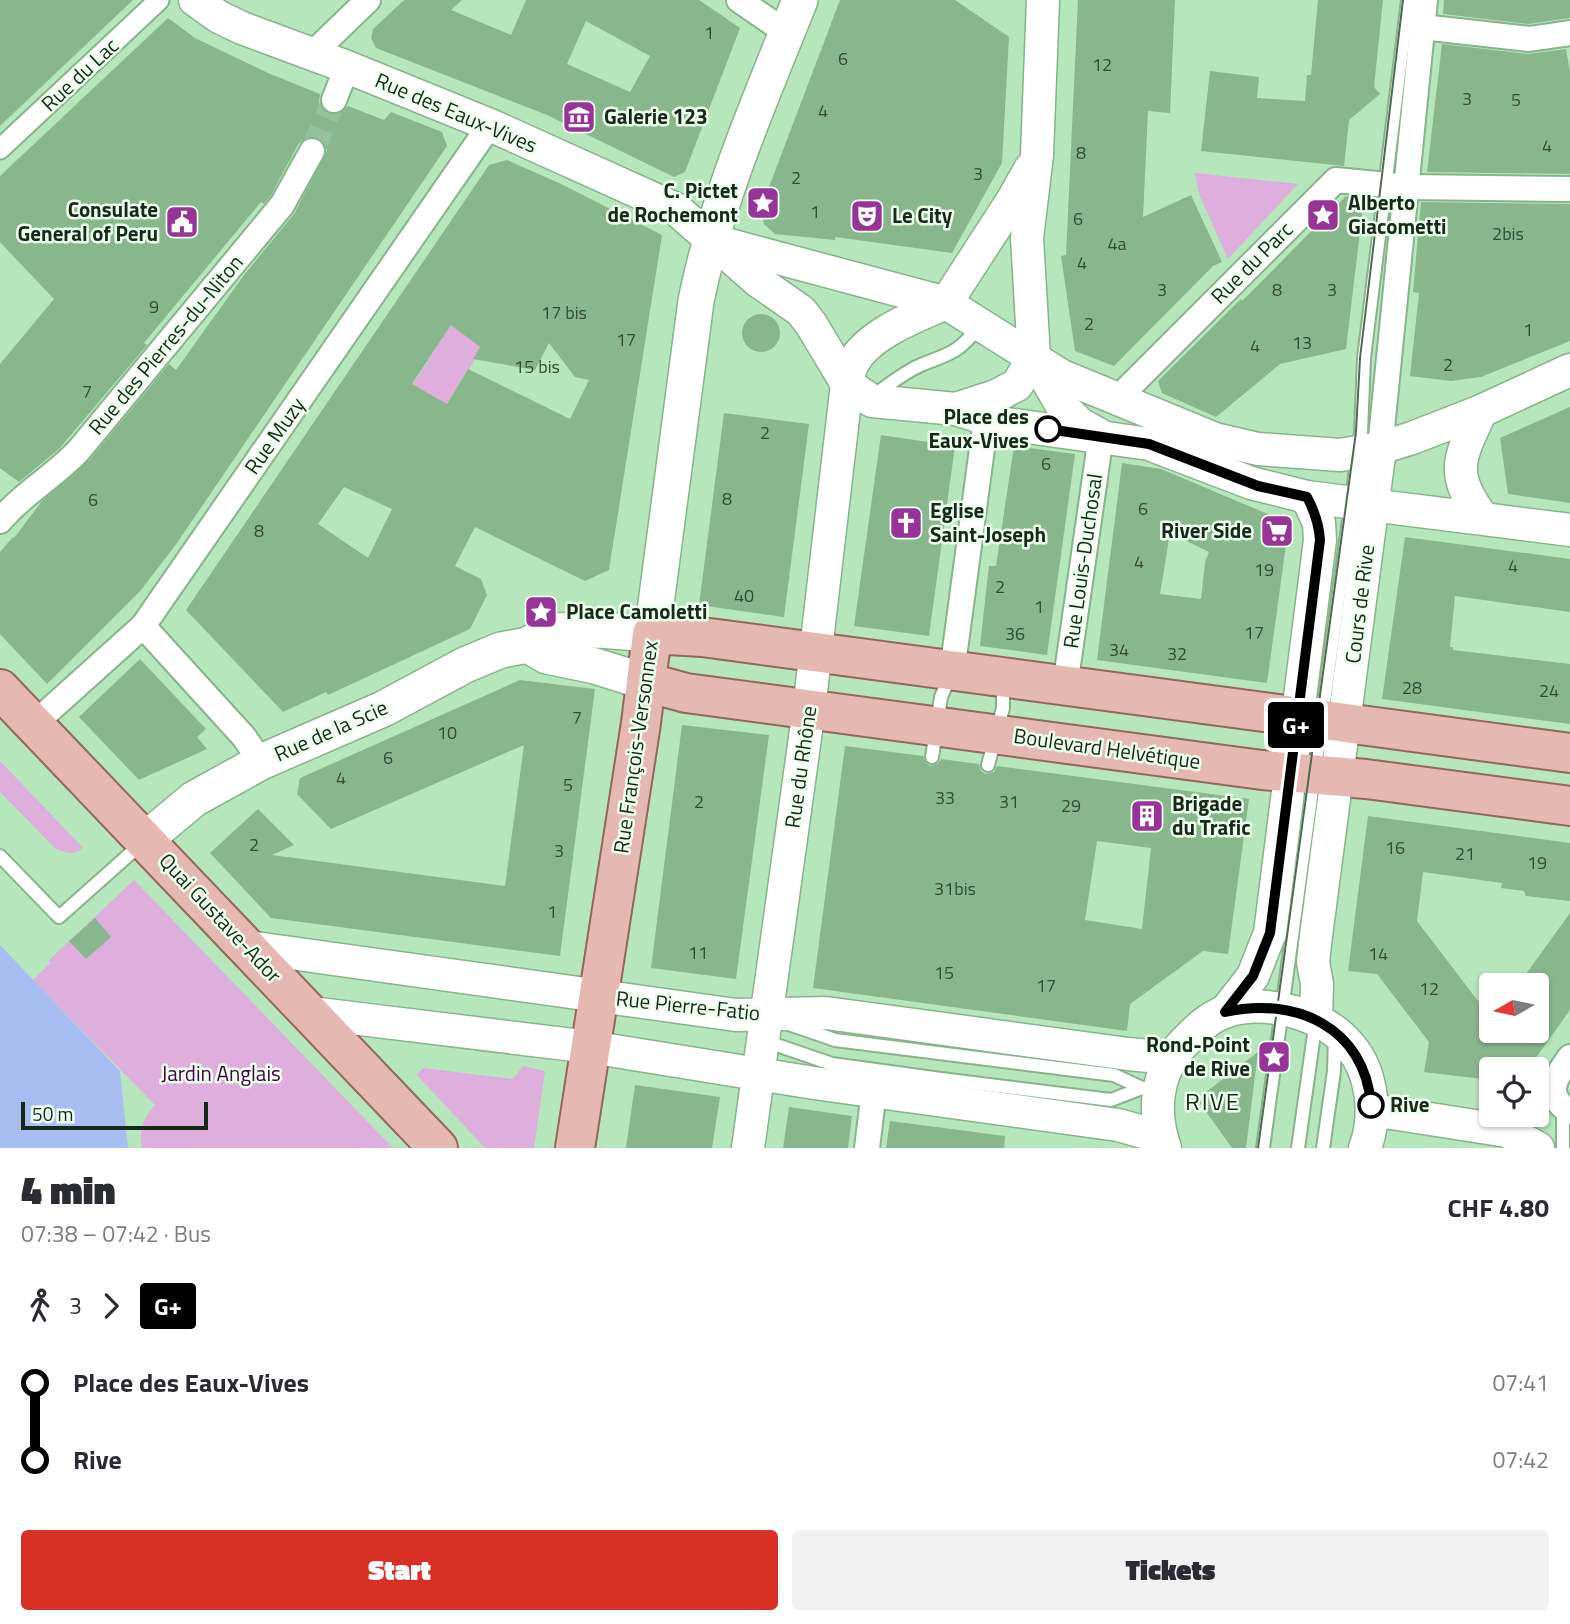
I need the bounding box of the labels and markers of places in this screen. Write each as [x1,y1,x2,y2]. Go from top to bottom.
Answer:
museum icon: Galerie 123 [560,98,598,136]
place label: Galerie 123 [604,100,708,132]
place label: C. Pictet de Rochemont [607,174,738,230]
place icon: C. Pictet de Rochemont [744,184,782,222]
place label: Alberto Giacometti [1348,186,1446,242]
place label: Consulate General of Peru [18,193,158,249]
place icon: Alberto Giacometti [1304,196,1342,234]
theatre icon: Le City [848,197,886,235]
place label: Le City [892,199,953,231]
public building icon: Consulate General of Peru [163,203,201,241]
place label: Place des Eaux-Vives [928,400,1029,456]
marker: Place des Eaux-Vives [1035,416,1061,442]
place label: Eglise Saint-Joseph [930,494,1046,550]
church icon: Eglise Saint-Joseph [887,504,925,542]
supermarket icon: River Side [1258,512,1296,550]
place label: River Side [1161,514,1252,546]
place icon: Place Camoletti [522,593,560,631]
place label: Place Camoletti [566,595,707,627]
place label: Brigade du Trafic [1172,787,1251,843]
building icon: Brigade du Trafic [1128,797,1166,835]
place label: Rond-Point de Rive [1146,1028,1250,1084]
place icon: Rond-Point de Rive [1255,1038,1293,1076]
place label: Rive [1390,1088,1429,1120]
marker: Rive [1358,1092,1384,1118]

